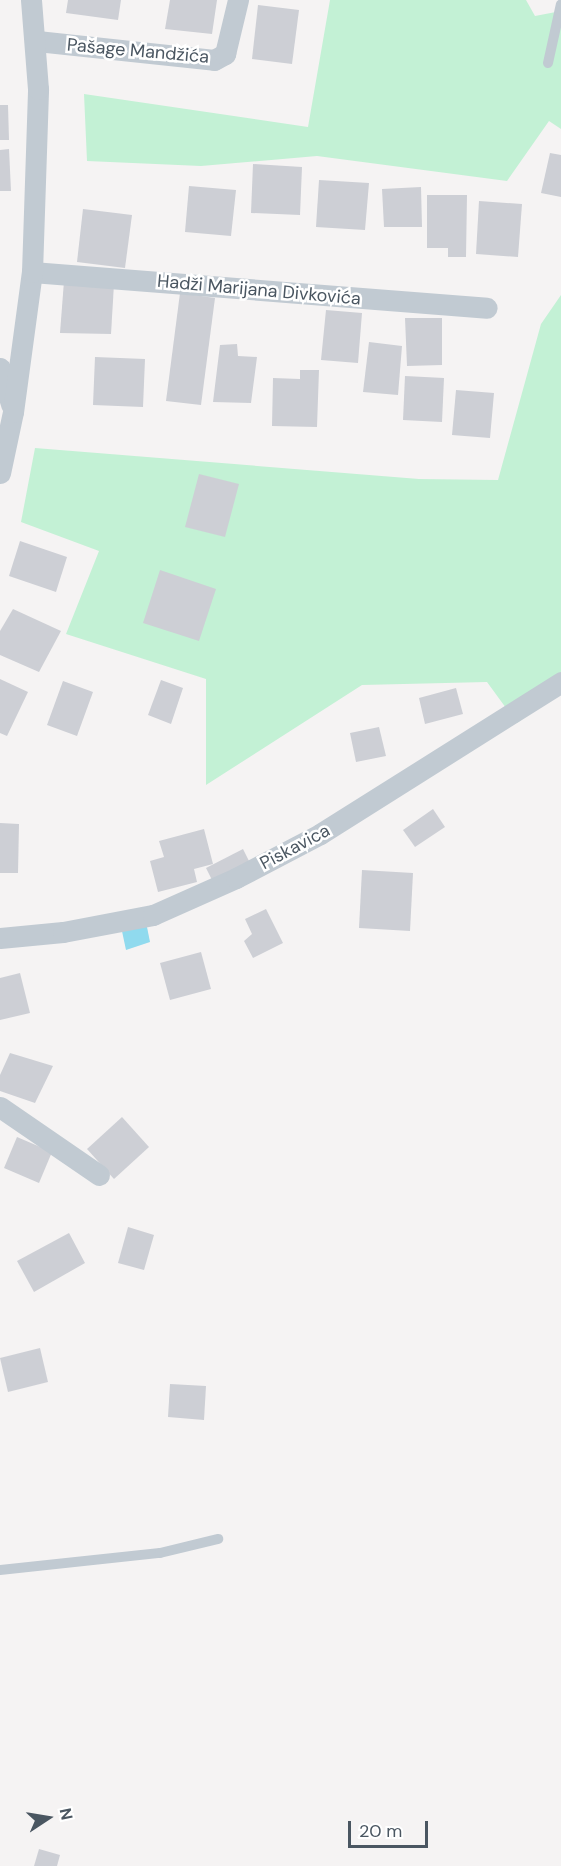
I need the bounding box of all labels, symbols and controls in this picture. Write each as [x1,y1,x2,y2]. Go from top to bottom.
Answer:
street label: Pašage Mandžića [66,34,210,68]
street label: Hadži Marijana Divkovića [156,270,362,310]
street label: Piskavica [256,820,334,874]
north arrow [18,1788,78,1848]
text: N [55,1806,78,1822]
scale bar [351,1809,430,1847]
text: 20 m [359,1819,402,1843]

